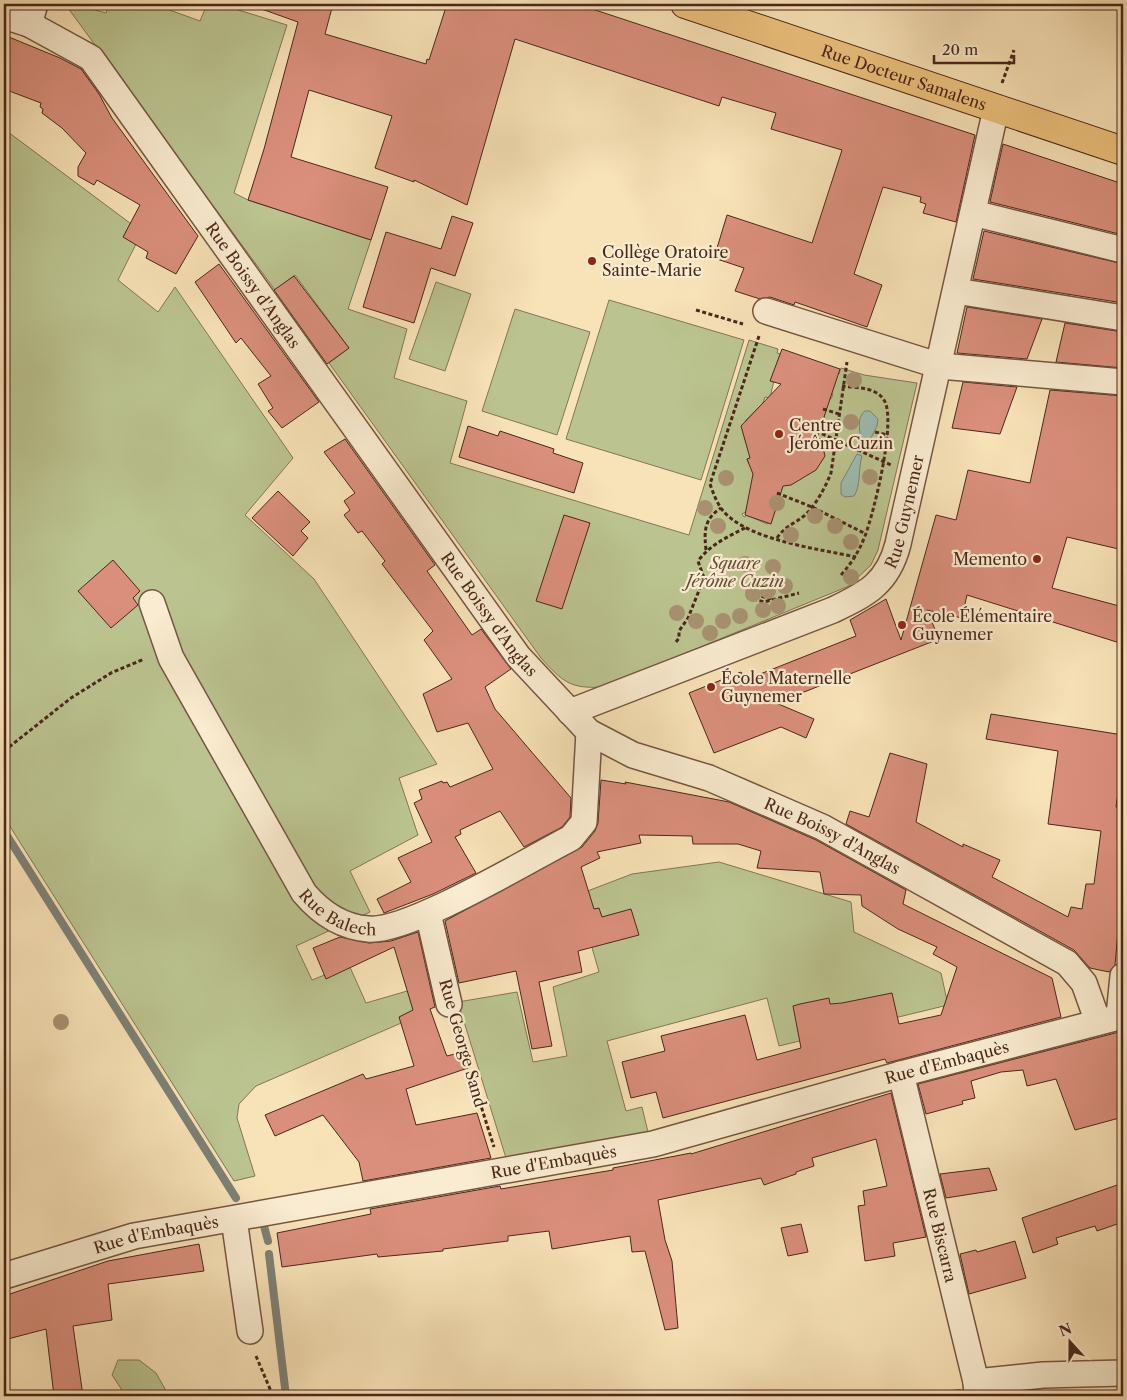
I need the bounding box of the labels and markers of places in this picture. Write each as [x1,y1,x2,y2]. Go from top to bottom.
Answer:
place label: Collège Oratoire Sainte-Marie [602,242,728,280]
marker: Collège Oratoire Sainte-Marie [586,255,598,267]
place label: Centre Jérôme Cuzin [786,415,893,453]
marker: Centre Jérôme Cuzin [773,428,785,440]
place label: Memento [953,549,1027,569]
marker: Memento [1031,553,1043,565]
place label: École Élémentaire Guynemer [912,606,1052,644]
marker: École Élémentaire Guynemer [896,619,908,631]
place label: École Maternelle Guynemer [721,668,852,706]
marker: École Maternelle Guynemer [705,681,717,693]

